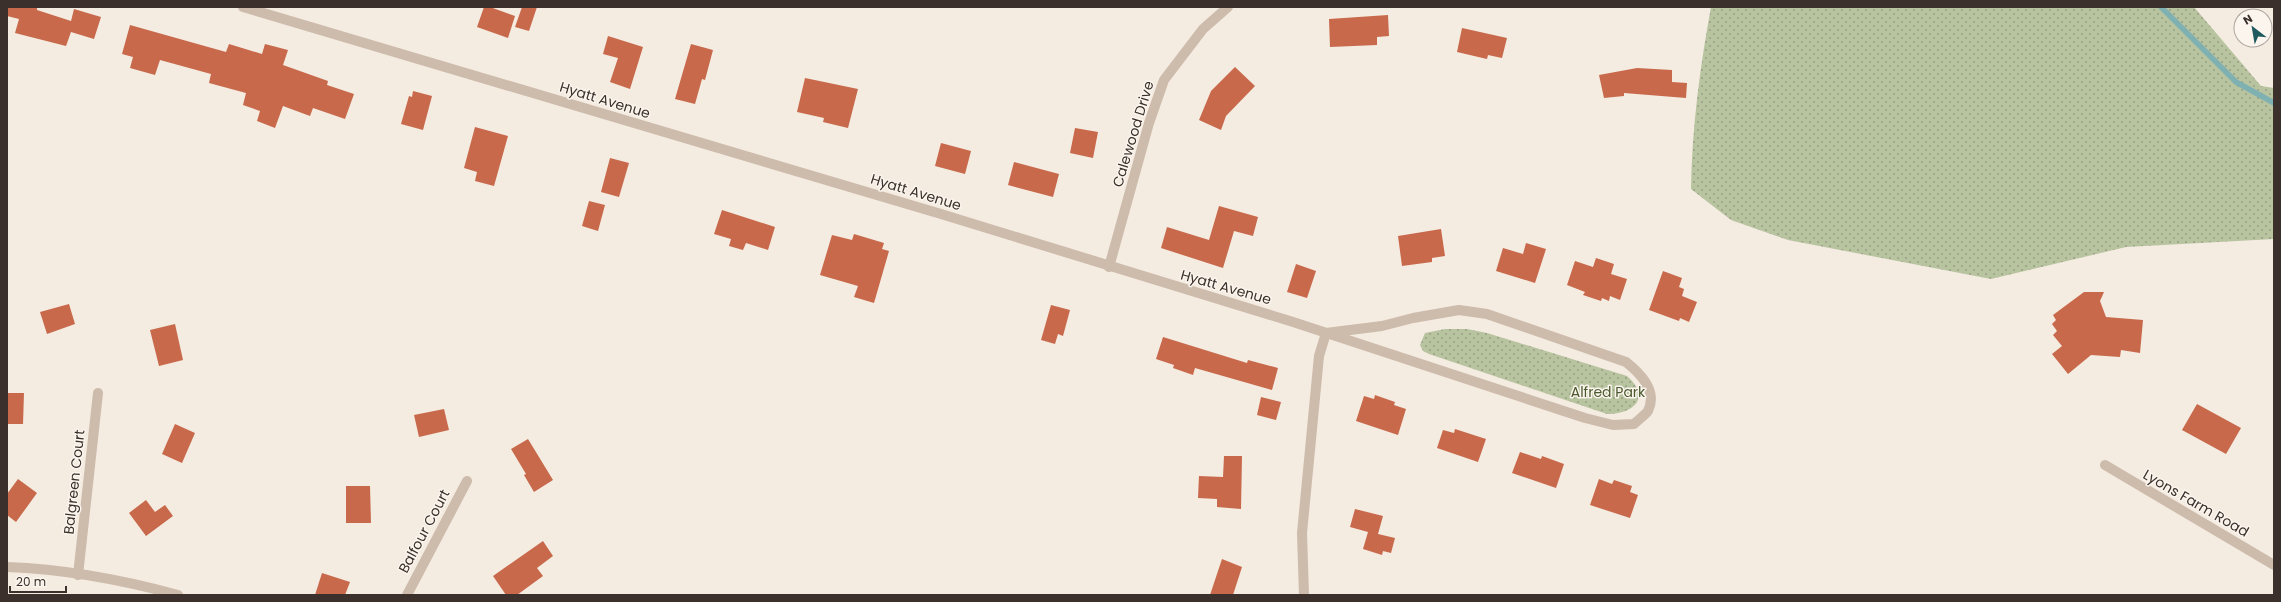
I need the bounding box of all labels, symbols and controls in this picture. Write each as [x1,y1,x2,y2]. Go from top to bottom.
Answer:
north arrow [2233,8,2273,48]
text: N [2240,10,2256,28]
street label: Hyatt Avenue [557,77,653,123]
street label: Calewood Drive [1107,78,1159,190]
street label: Hyatt Avenue [868,169,964,215]
street label: Hyatt Avenue [1178,264,1274,310]
park label: Alfred Park [1571,382,1646,402]
street label: Balgreen Court [59,429,89,535]
street label: Lyons Farm Road [2139,465,2253,541]
street label: Balfour Court [394,486,454,576]
scale bar [10,568,66,594]
text: 20 m [16,573,46,590]

